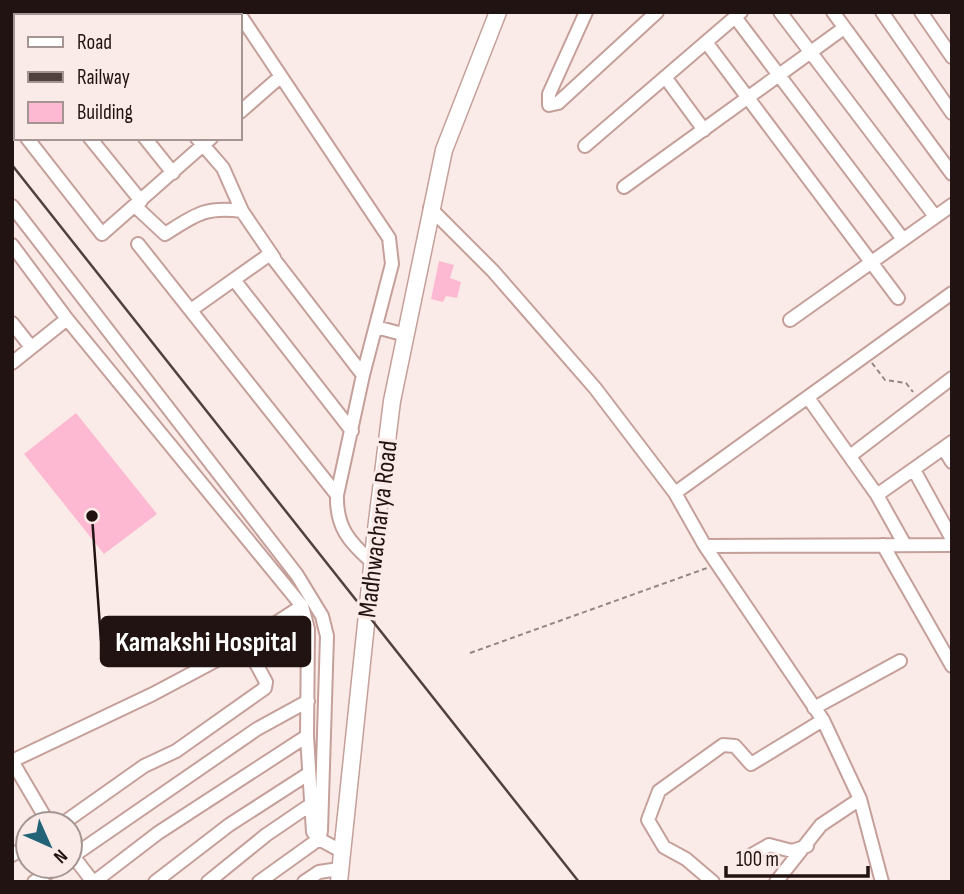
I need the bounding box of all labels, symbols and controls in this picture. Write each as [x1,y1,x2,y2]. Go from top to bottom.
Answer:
legend [14,14,242,140]
text: Road [77,30,112,55]
text: Railway [77,65,130,90]
text: Building [77,100,133,125]
street label: Madhwacharya Road [352,439,405,619]
callout: Kamakshi Hospital [101,617,310,666]
text: Kamakshi Hospital [115,626,297,659]
north arrow [14,810,84,880]
scale bar [726,834,868,878]
text: N [48,844,72,868]
text: 100 m [736,847,779,872]

